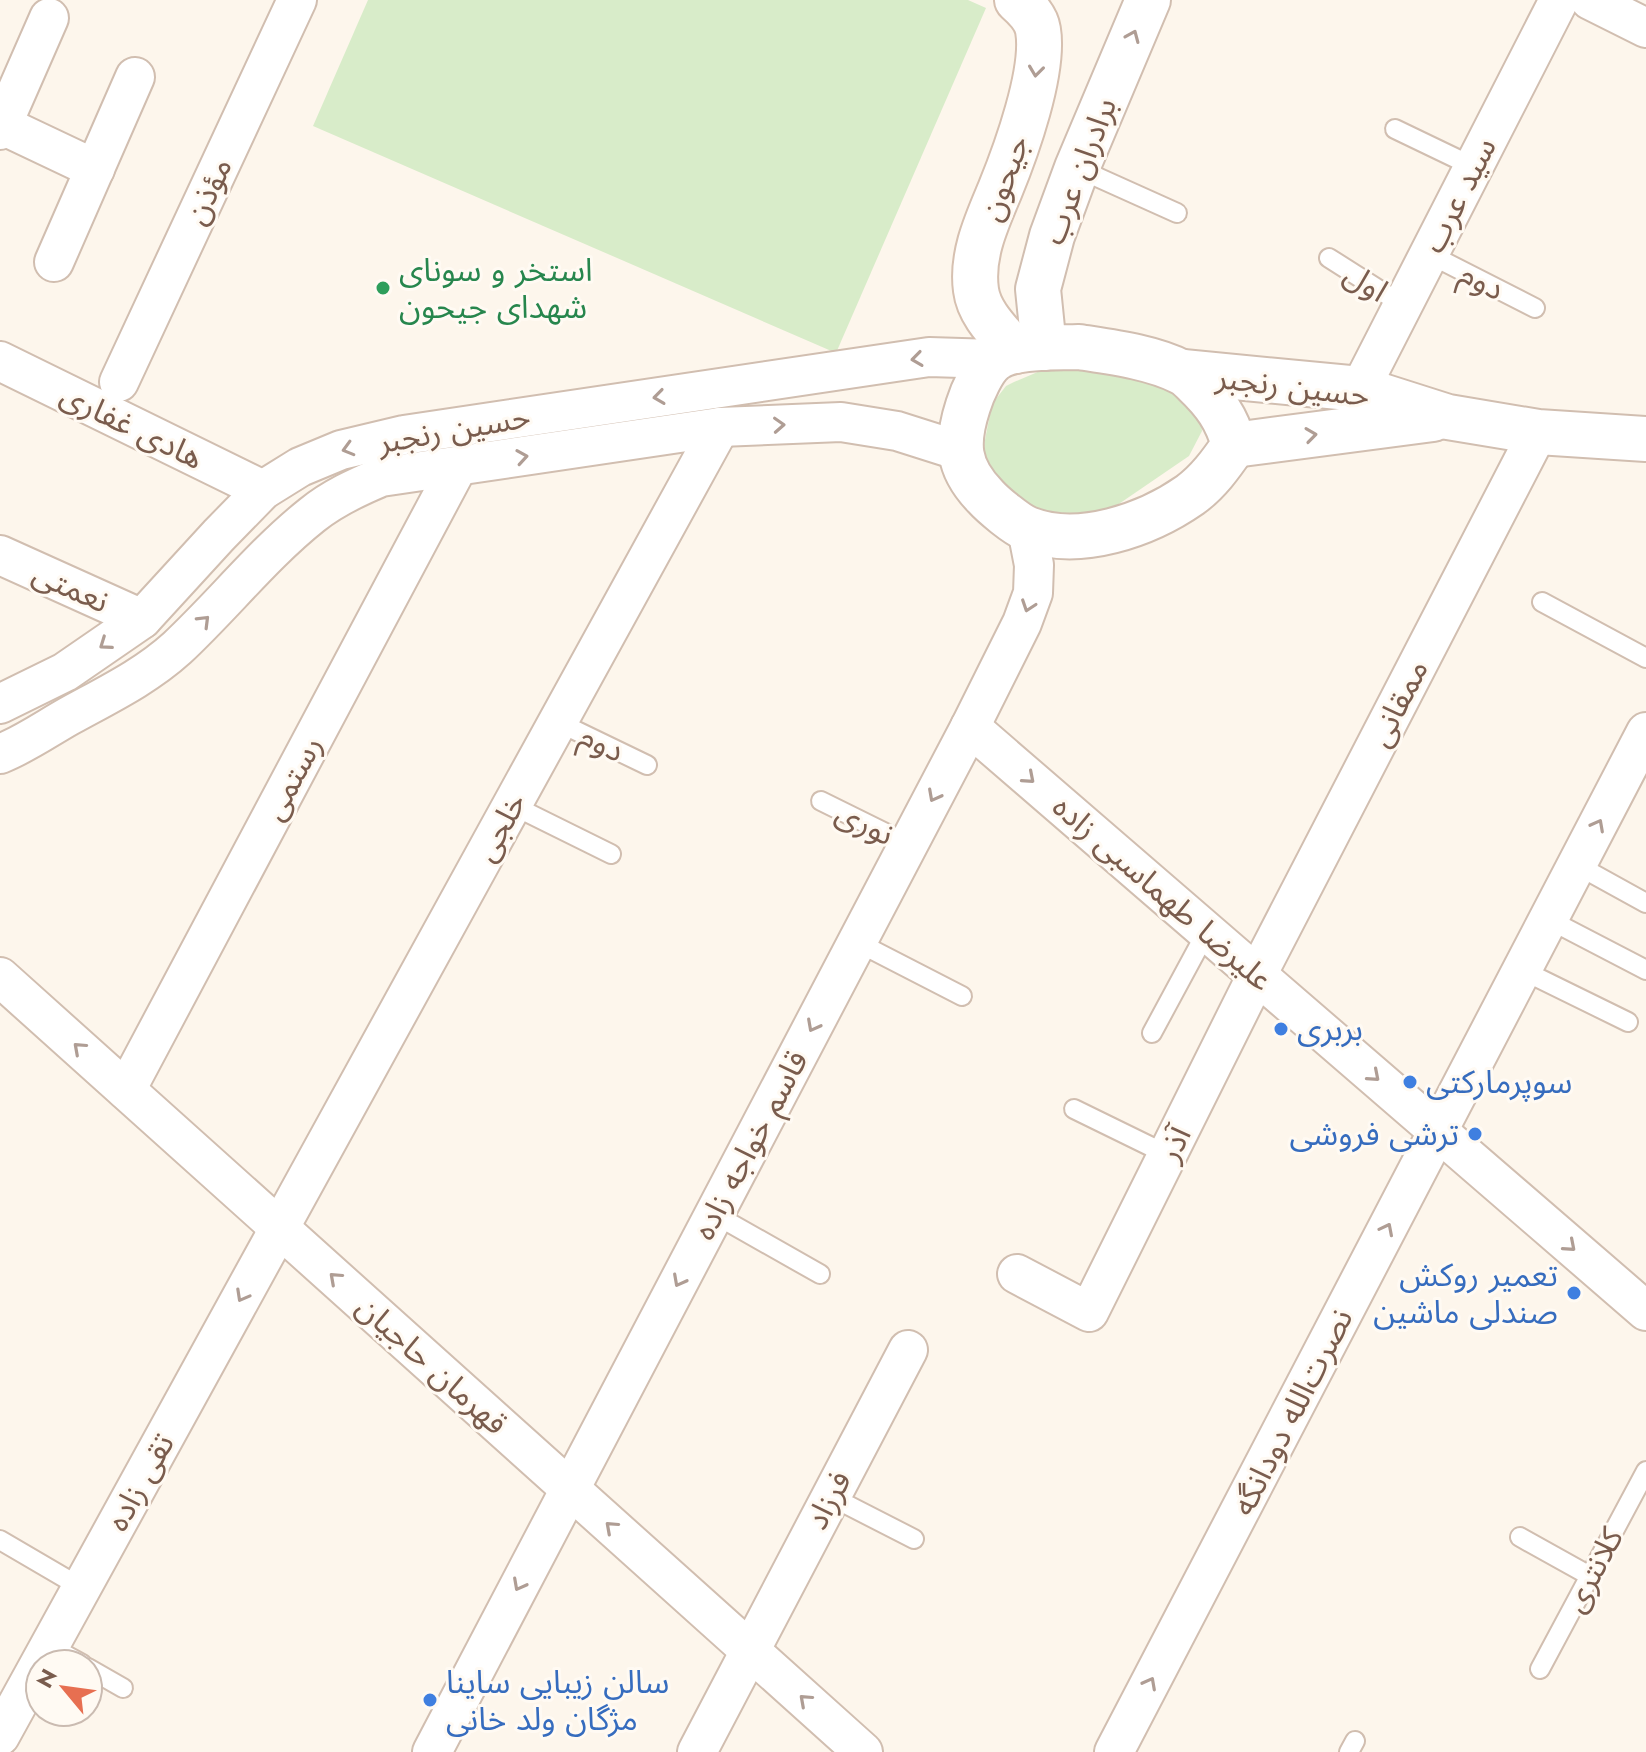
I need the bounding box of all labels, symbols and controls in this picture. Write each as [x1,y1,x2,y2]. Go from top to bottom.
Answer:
one-way arrow [1123,30,1139,44]
one-way arrow [1028,64,1045,77]
street label: برادران عرب [1030,91,1128,251]
street label: جیحون [967,129,1041,227]
street label: سید عرب [1410,129,1508,261]
street label: مؤذن [173,150,243,232]
place label: استخر و سونای شهدای جیحون [399,247,593,330]
street label: دوم [1451,250,1513,313]
street label: اول [1335,251,1397,313]
marker: استخر و سونای شهدای جیحون [374,279,392,297]
one-way arrow [910,350,923,367]
street label: حسین رنجبر [1213,354,1372,418]
street label: هادی غفاری [53,372,211,480]
one-way arrow [652,388,666,405]
street label: حسین رنجبر [373,393,534,465]
one-way arrow [773,416,786,433]
one-way arrow [1304,427,1318,444]
one-way arrow [341,440,355,456]
one-way arrow [515,449,528,466]
street label: نعمتی [25,550,117,624]
one-way arrow [1021,598,1038,612]
one-way arrow [195,615,209,630]
one-way arrow [100,634,114,649]
street label: ممقانی [1356,651,1440,755]
street label: دوم [571,712,632,774]
street label: رستمی [251,728,333,828]
one-way arrow [1019,768,1034,782]
street label: خلجی [462,784,538,870]
street label: علیرضا طهماسبی زاده [1043,784,1283,1002]
one-way arrow [928,787,943,802]
street label: نوری [828,789,902,857]
one-way arrow [1588,818,1603,833]
place label: بربری [1297,1006,1363,1052]
one-way arrow [807,1017,822,1032]
marker: بربری [1272,1020,1290,1038]
street label: قاسم خواجه زاده [681,1042,820,1248]
one-way arrow [73,1043,88,1058]
place label: سوپرمارکتی [1426,1059,1572,1105]
one-way arrow [1364,1066,1379,1081]
marker: سوپرمارکتی [1401,1073,1419,1091]
place label: ترشی فروشی [1290,1111,1459,1157]
street label: آذر [1145,1117,1203,1170]
marker: ترشی فروشی [1466,1125,1484,1143]
one-way arrow [1378,1223,1393,1237]
one-way arrow [1561,1236,1576,1251]
place label: تعمیر روکش صندلی ماشین [1373,1252,1558,1335]
one-way arrow [330,1272,344,1287]
one-way arrow [673,1272,688,1287]
street label: قهرمان حاجیان [346,1284,518,1446]
marker: تعمیر روکش صندلی ماشین [1565,1284,1583,1302]
one-way arrow [236,1287,252,1301]
street label: نصرت‌الله دودانگه [1220,1300,1364,1524]
street label: تقی زاده [94,1425,186,1539]
street label: فرزاد [793,1462,863,1538]
street label: کلانتری [1552,1519,1635,1620]
one-way arrow [606,1522,621,1536]
one-way arrow [513,1577,528,1592]
north arrow [24,1648,104,1728]
place label: سالن زیبایی ساینا مژگان ولد خانی [446,1659,669,1742]
text: N [28,1663,65,1694]
one-way arrow [1141,1676,1156,1691]
marker: سالن زیبایی ساینا مژگان ولد خانی [421,1691,439,1709]
one-way arrow [800,1695,815,1710]

